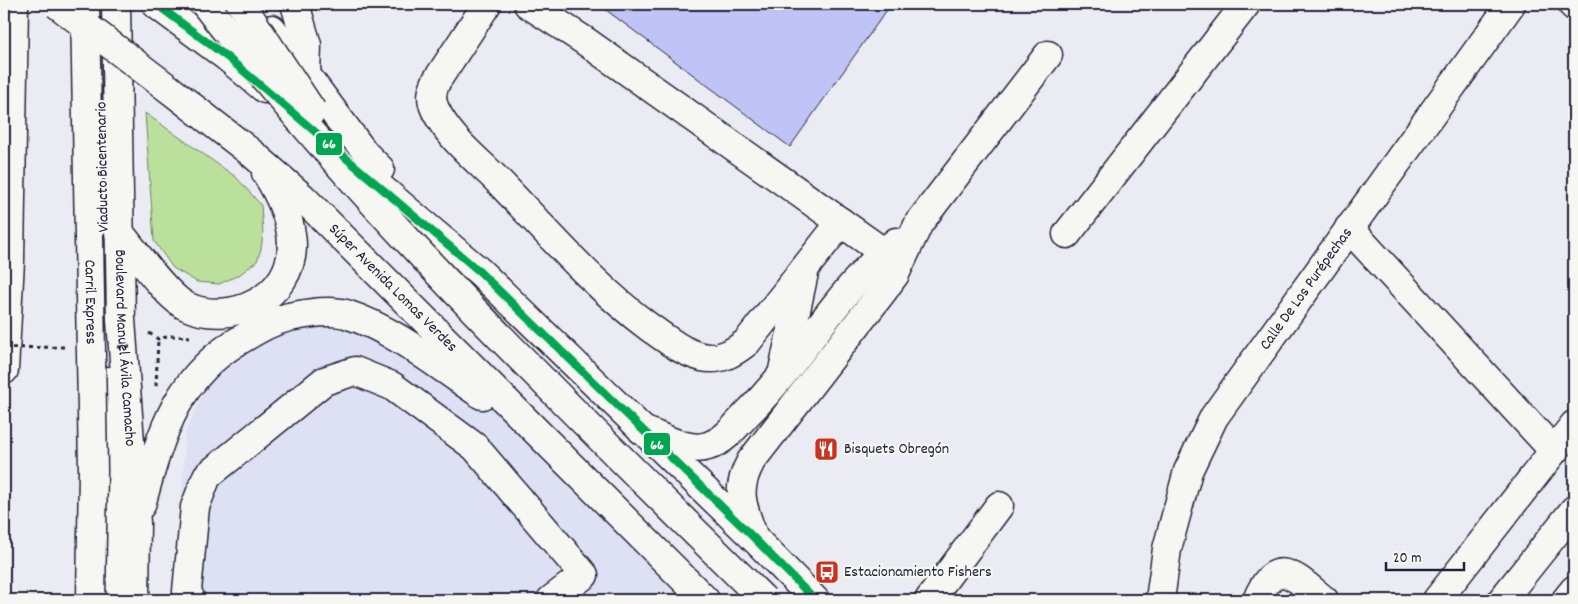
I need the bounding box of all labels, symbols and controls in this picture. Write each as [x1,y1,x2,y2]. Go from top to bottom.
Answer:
street label: Viaducto Bicentenario [90,101,116,233]
line badge: 66 [315,132,343,156]
text: 66 [322,135,336,155]
street label: Súper Avenida Lomas Verdes [323,218,463,358]
street label: Calle De Los Purépechas [1254,223,1358,355]
street label: Boulevard Manuel Ávila Camacho [108,249,142,447]
street label: Carril Express [78,259,102,345]
line badge: 66 [643,432,671,456]
text: 66 [650,436,664,456]
restaurant icon: Bisquets Obregón [813,436,839,462]
place label: Bisquets Obregón [844,438,949,461]
scale bar [1386,539,1463,571]
text: 20 m [1393,548,1421,570]
bus stop icon: Estacionamiento Fishers [814,559,840,585]
place label: Estacionamiento Fishers [844,561,992,584]

